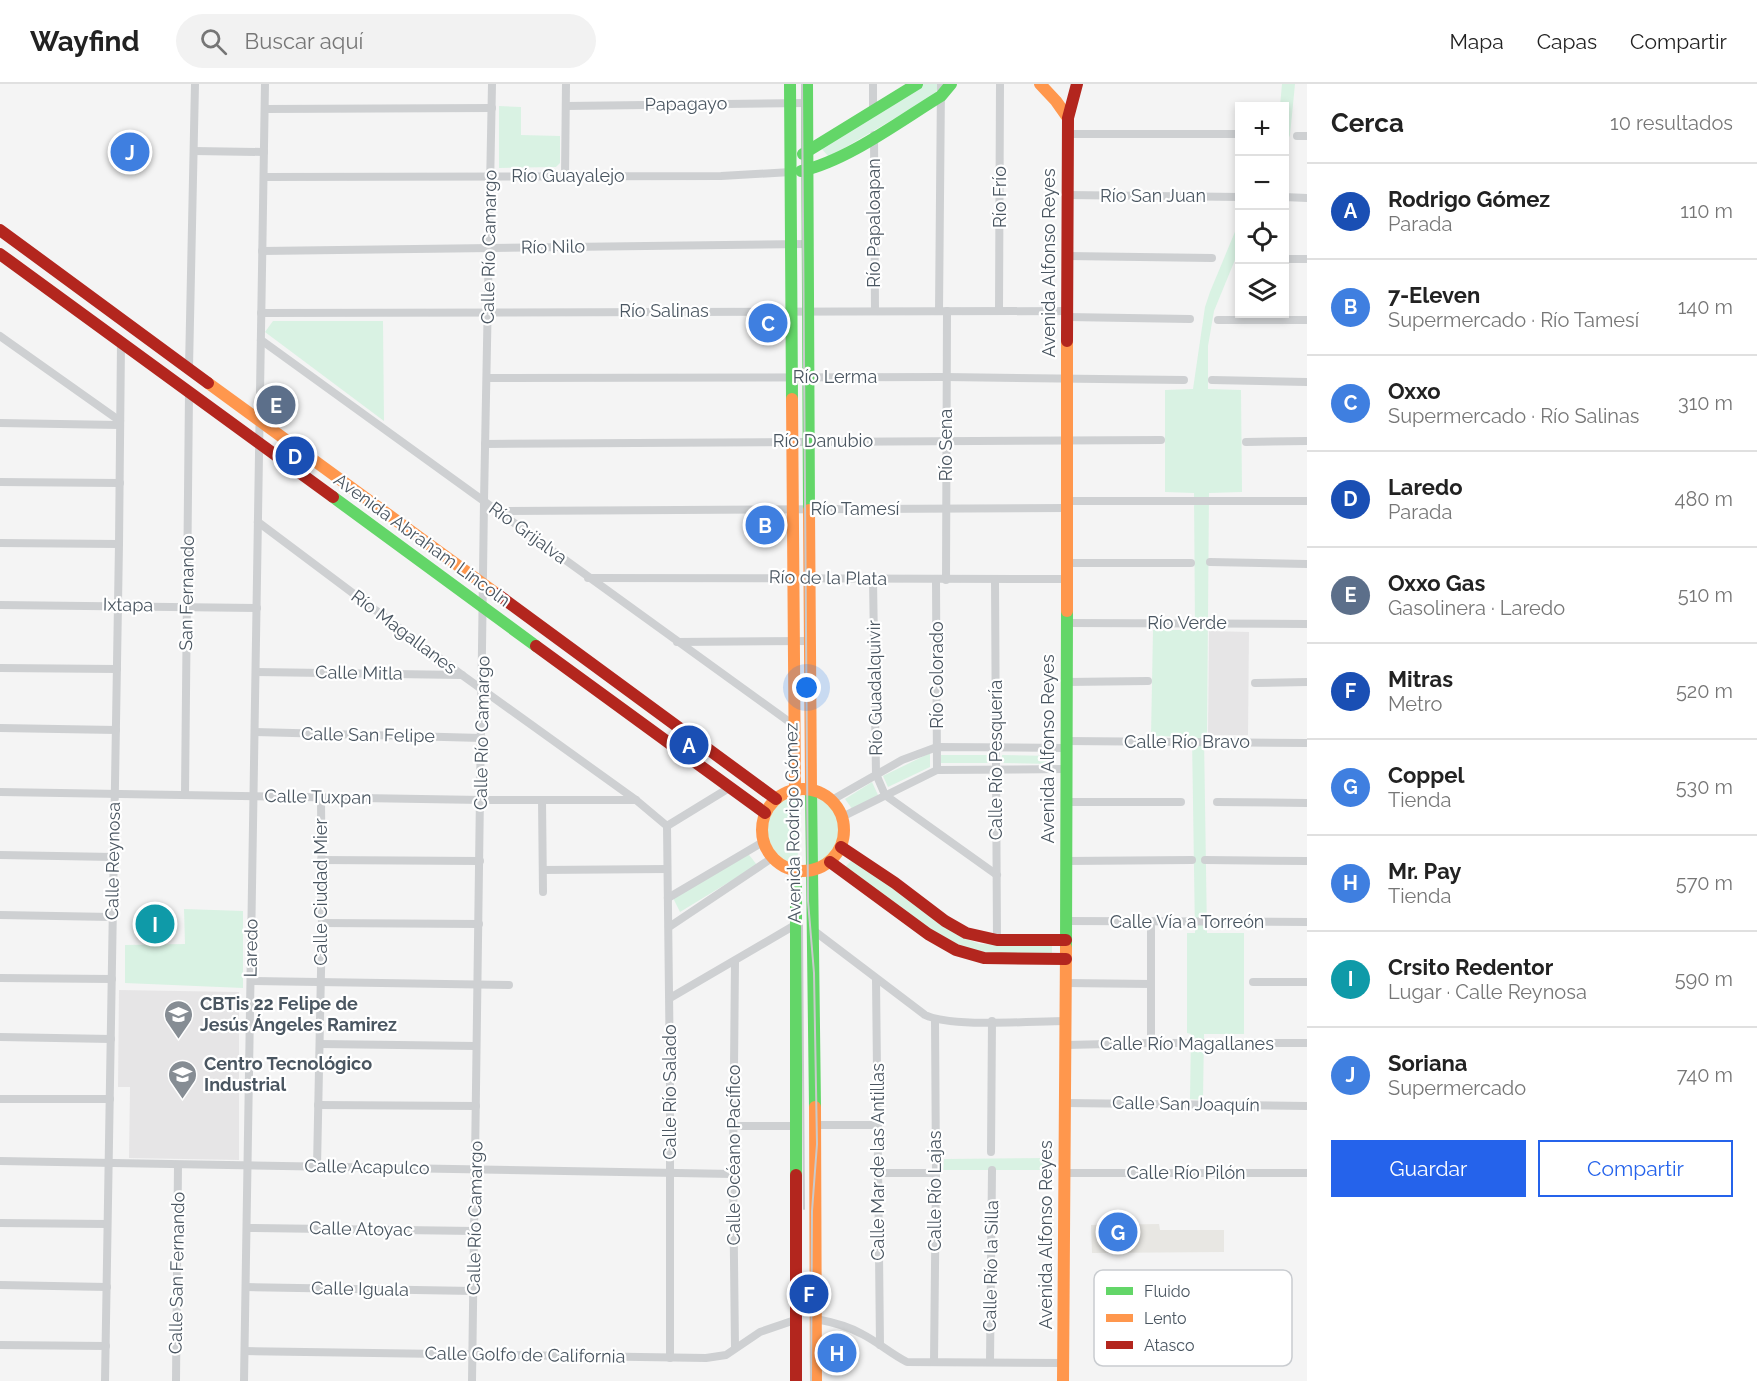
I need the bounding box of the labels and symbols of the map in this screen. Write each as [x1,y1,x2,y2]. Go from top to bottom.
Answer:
street label: Papagayo [645,92,728,115]
pin: J [110,130,150,174]
street label: Río Papaloapan [863,158,884,288]
street label: Río Guayalejo [511,165,625,186]
street label: Río Frío [989,166,1010,228]
street label: Avenida Alfonso Reyes [1038,168,1059,358]
street label: Calle Río Camargo [477,169,500,324]
street label: Río San Juan [1100,185,1206,206]
street label: Río Nilo [521,235,586,258]
street label: Río Salinas [619,300,709,321]
pin: C [748,300,788,346]
street label: Río Lerma [793,366,877,387]
pin: E [256,382,296,428]
street label: Río Sena [935,409,956,481]
street label: Río Danubio [773,430,874,451]
pin: D [276,434,314,478]
street label: Avenida Abraham Lincoln [330,469,514,611]
street label: Río Grijalva [485,497,572,568]
street label: Río Tamesí [811,498,900,519]
pin: B [746,502,784,548]
street label: San Fernando [175,535,198,651]
street label: Río de la Plata [769,566,887,589]
street label: Río Magallanes [347,585,461,678]
street label: Ixtapa [103,594,153,615]
street label: Río Verde [1147,612,1227,633]
street label: Río Guadalquivir [863,619,886,756]
street label: Río Colorado [926,621,947,729]
street label: Avenida Alfonso Reyes [1037,654,1058,844]
street label: Calle Río Camargo [470,655,493,810]
street label: Calle Mitla [315,661,403,684]
your location [792,673,821,702]
street label: Calle Río Pesquería [985,680,1006,840]
pin: A [670,722,708,768]
street label: Avenida Rodrigo Gómez [780,722,805,924]
street label: Calle San Felipe [301,723,436,746]
street label: Calle Río Bravo [1124,731,1250,752]
street label: Calle Tuxpan [264,785,372,808]
street label: Calle Reynosa [101,802,124,920]
street label: Calle Ciudad Mier [310,818,331,966]
pin: I [136,902,174,946]
street label: Calle Vía a Torreón [1110,911,1264,932]
street label: Laredo [239,918,262,978]
place label: CBTis 22 Felipe de Jesús Ángeles Ramirez [200,993,397,1035]
school or university icon: CBTis 22 Felipe de Jesús Ángeles Ramirez [163,998,195,1040]
street label: Calle Río Salado [659,1024,680,1160]
street label: Calle Río Magallanes [1100,1033,1274,1054]
place label: Centro Tecnológico Industrial [204,1053,372,1095]
school or university icon: Centro Tecnológico Industrial [167,1058,199,1100]
street label: Calle Mar de las Antillas [867,1063,888,1261]
street label: Calle Océano Pacífico [723,1064,744,1245]
street label: Calle San Joaquín [1112,1092,1260,1115]
street label: Calle Río Lajas [924,1130,945,1251]
street label: Calle Río Camargo [463,1140,486,1295]
street label: Avenida Alfonso Reyes [1035,1140,1056,1330]
street label: Calle Acapulco [304,1155,430,1178]
street label: Calle Río Pilón [1126,1162,1246,1183]
street label: Calle San Fernando [165,1191,188,1354]
street label: Calle Río la Silla [979,1200,1002,1332]
pin: G [1098,1210,1138,1254]
street label: Calle Atoyac [309,1217,413,1240]
legend [1094,1270,1292,1366]
pin: F [790,1272,828,1316]
street label: Calle Iguala [311,1277,409,1300]
text: Fluido [1144,1282,1190,1301]
text: Lento [1144,1309,1187,1328]
pin: H [818,1330,856,1376]
text: Atasco [1144,1336,1195,1355]
street label: Calle Golfo de California [424,1342,626,1367]

